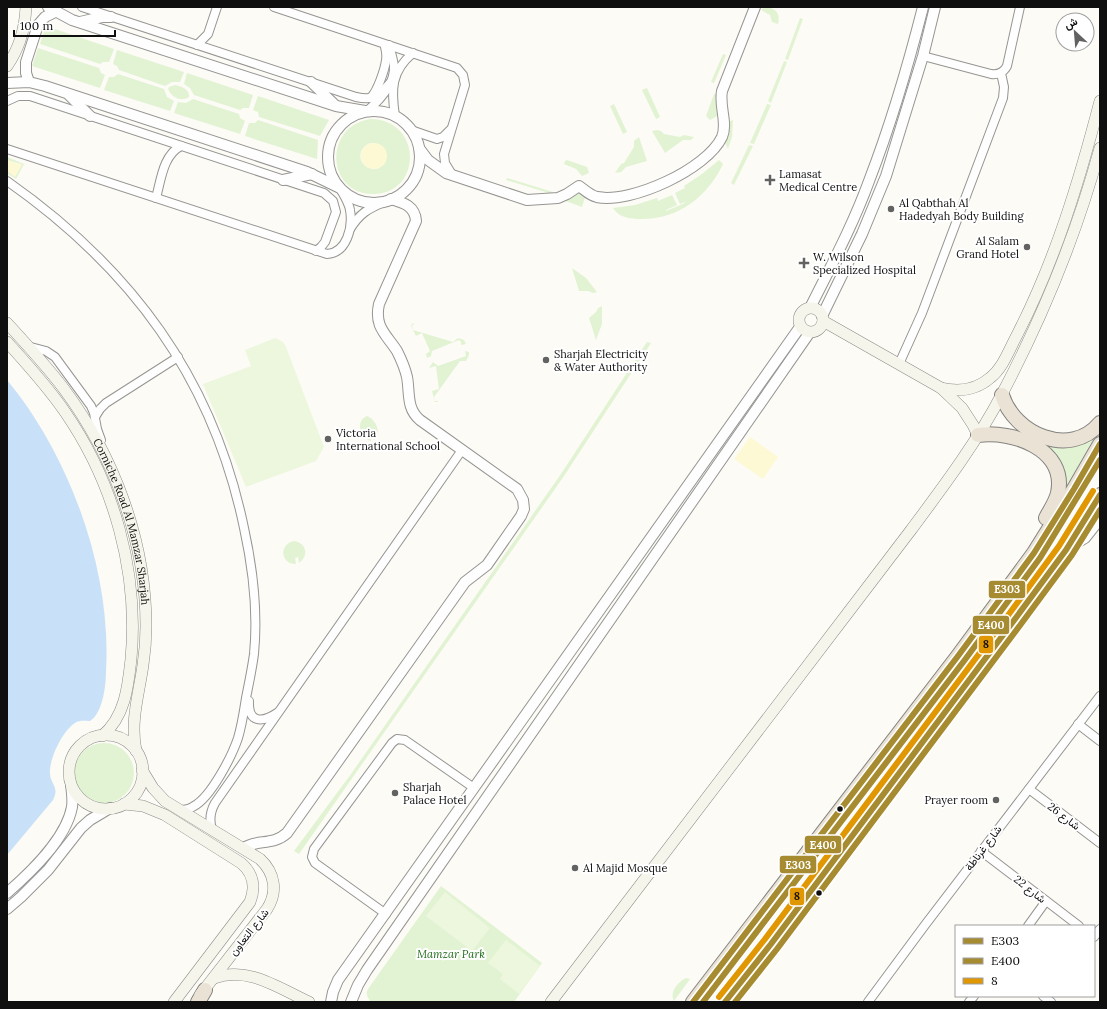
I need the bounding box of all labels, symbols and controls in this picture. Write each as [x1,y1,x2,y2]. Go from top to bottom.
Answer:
scale bar [14,12,115,38]
north arrow [1055,12,1095,52]
text: ش [1062,14,1080,32]
text: 100 m [20,18,53,33]
place label: Lamasat Medical Centre [779,167,857,194]
marker: Lamasat Medical Centre [764,174,776,186]
place label: Al Qabthah Al Hadedyah Body Building [898,196,1024,223]
marker: Al Qabthah Al Hadedyah Body Building [886,204,896,214]
place label: Al Salam Grand Hotel [956,234,1019,261]
marker: Al Salam Grand Hotel [1022,242,1032,252]
place label: W. Wilson Specialized Hospital [813,250,916,277]
marker: W. Wilson Specialized Hospital [798,257,810,269]
place label: Sharjah Electricity & Water Authority [554,347,648,374]
marker: Sharjah Electricity & Water Authority [541,355,551,365]
place label: Victoria International School [335,426,440,453]
marker: Victoria International School [323,434,333,444]
street label: Corniche Road Al Mamzar Sharjah [90,436,152,606]
line badge: E303 [988,580,1026,599]
text: E303 [994,582,1020,596]
line badge: E400 [972,615,1010,635]
text: E400 [978,618,1004,632]
line badge: 8 [978,635,994,654]
text: 8 [983,637,989,651]
place label: Sharjah Palace Hotel [403,780,467,807]
marker: Sharjah Palace Hotel [390,788,400,798]
place label: Prayer room [924,793,988,807]
marker: Prayer room [991,795,1001,805]
street label: شارع 26 [1044,799,1083,834]
unlabelled marker [835,804,845,814]
street label: شارع غرناطة [961,822,1006,874]
line badge: E400 [804,835,842,854]
text: E400 [810,838,836,852]
line badge: E303 [779,855,817,874]
text: E303 [785,858,811,872]
place label: Al Majid Mosque [582,861,667,875]
marker: Al Majid Mosque [570,863,580,873]
street label: شارع 22 [1011,872,1049,907]
line badge: 8 [789,887,805,906]
unlabelled marker [814,888,824,898]
text: 8 [794,889,800,903]
street label: شارع التعاون [226,905,273,959]
legend [955,925,1095,997]
text: E303 [991,933,1020,948]
park label: Mamzar Park [417,947,485,961]
text: E400 [991,953,1020,968]
text: 8 [991,973,998,988]

